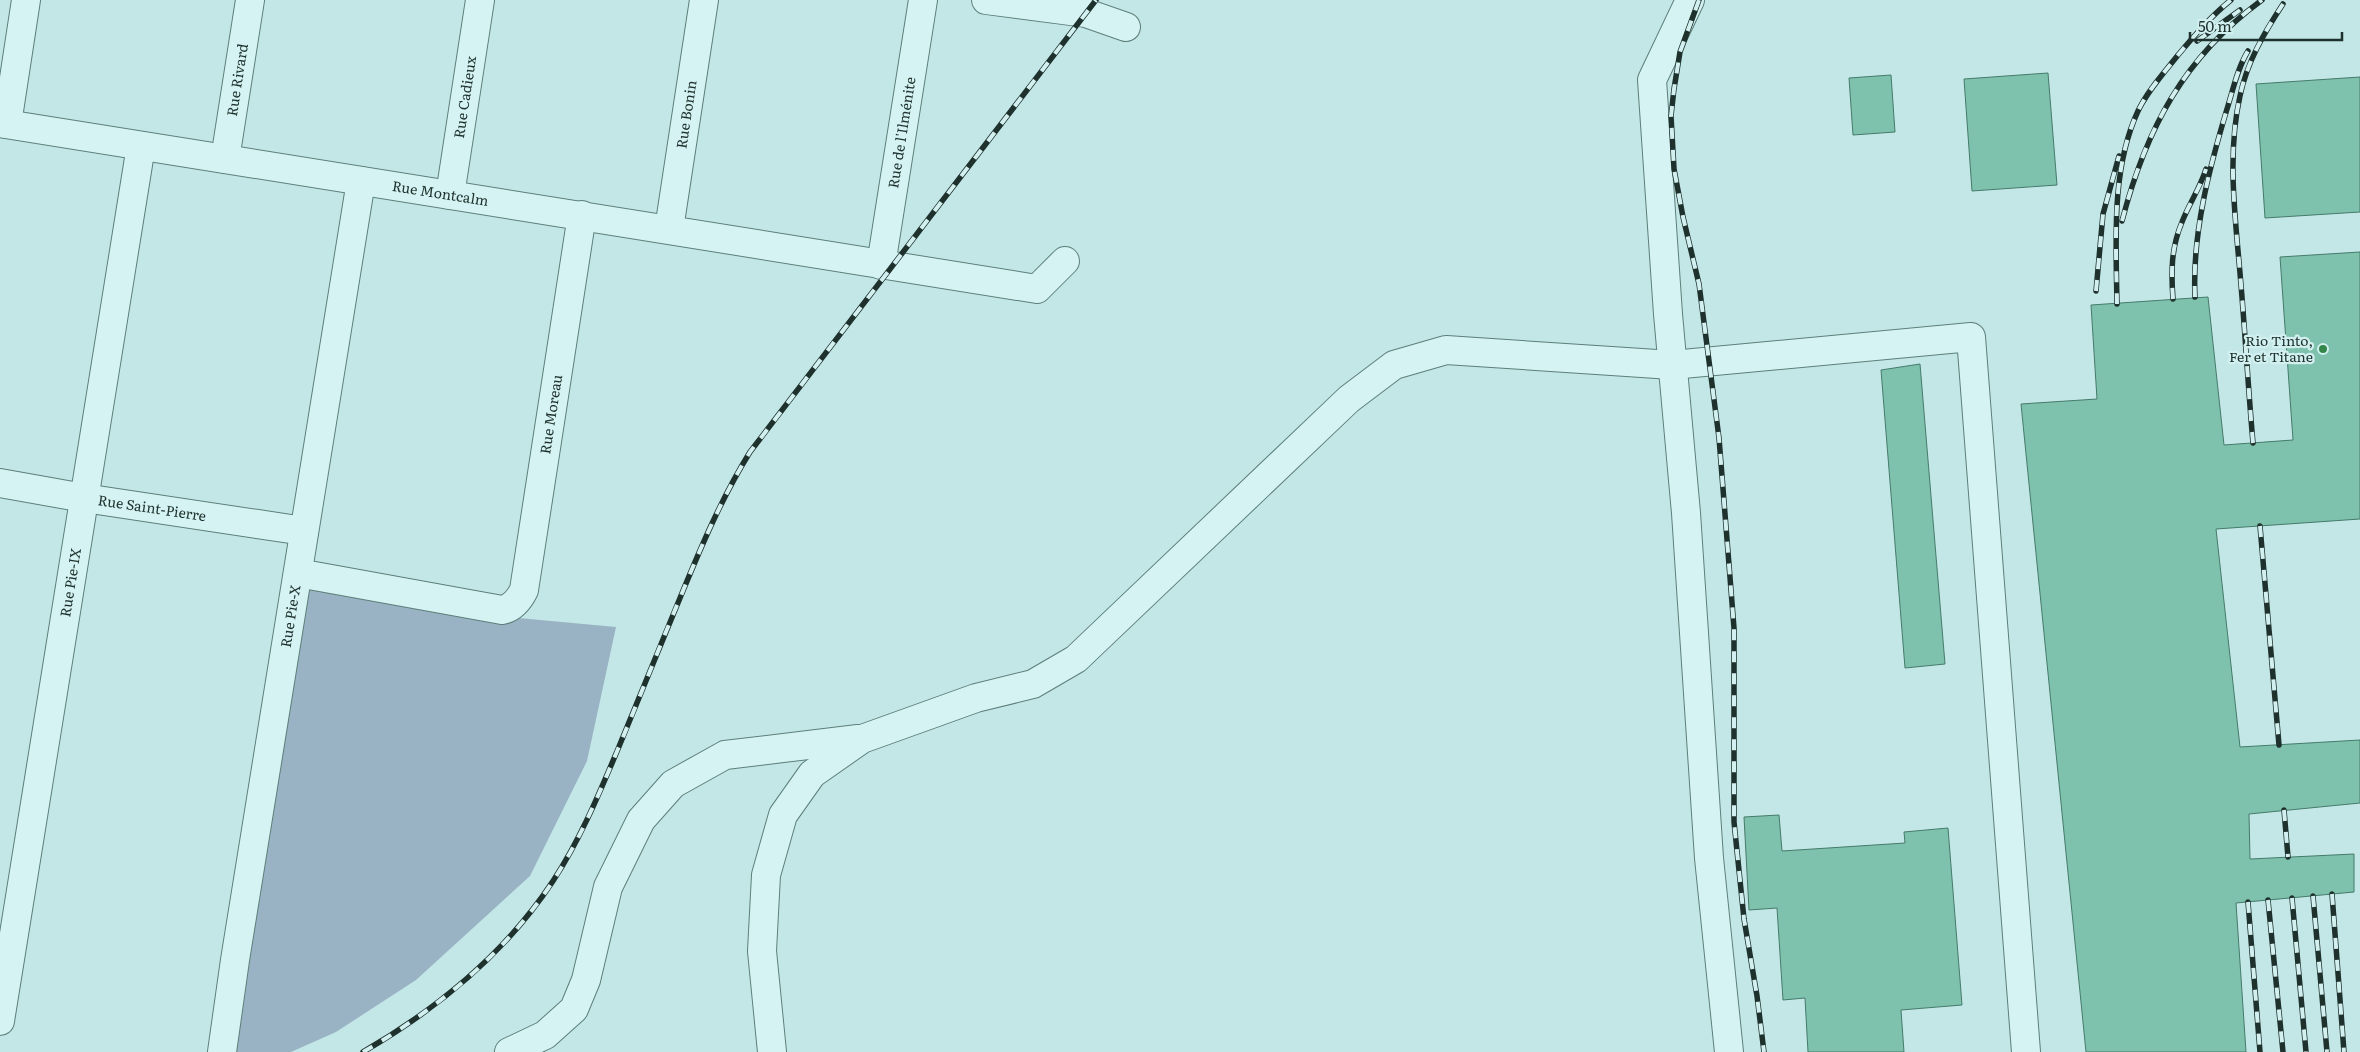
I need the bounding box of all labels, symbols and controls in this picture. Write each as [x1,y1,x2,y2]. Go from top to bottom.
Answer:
scale bar [2190,10,2342,42]
text: 50 m [2198,14,2232,37]
street label: Rue Rivard [221,42,252,118]
street label: Rue Cadieux [448,54,480,140]
street label: Rue de l'Ilménite [882,75,920,190]
street label: Rue Bonin [670,79,701,150]
street label: Rue Montcalm [391,175,491,210]
place label: Rio Tinto, Fer et Titane [2229,330,2313,366]
marker: Rio Tinto, Fer et Titane [2317,343,2329,355]
street label: Rue Moreau [534,373,566,455]
street label: Rue Saint-Pierre [97,489,207,525]
street label: Rue Pie-IX [54,546,85,618]
street label: Rue Pie-X [275,583,305,649]

